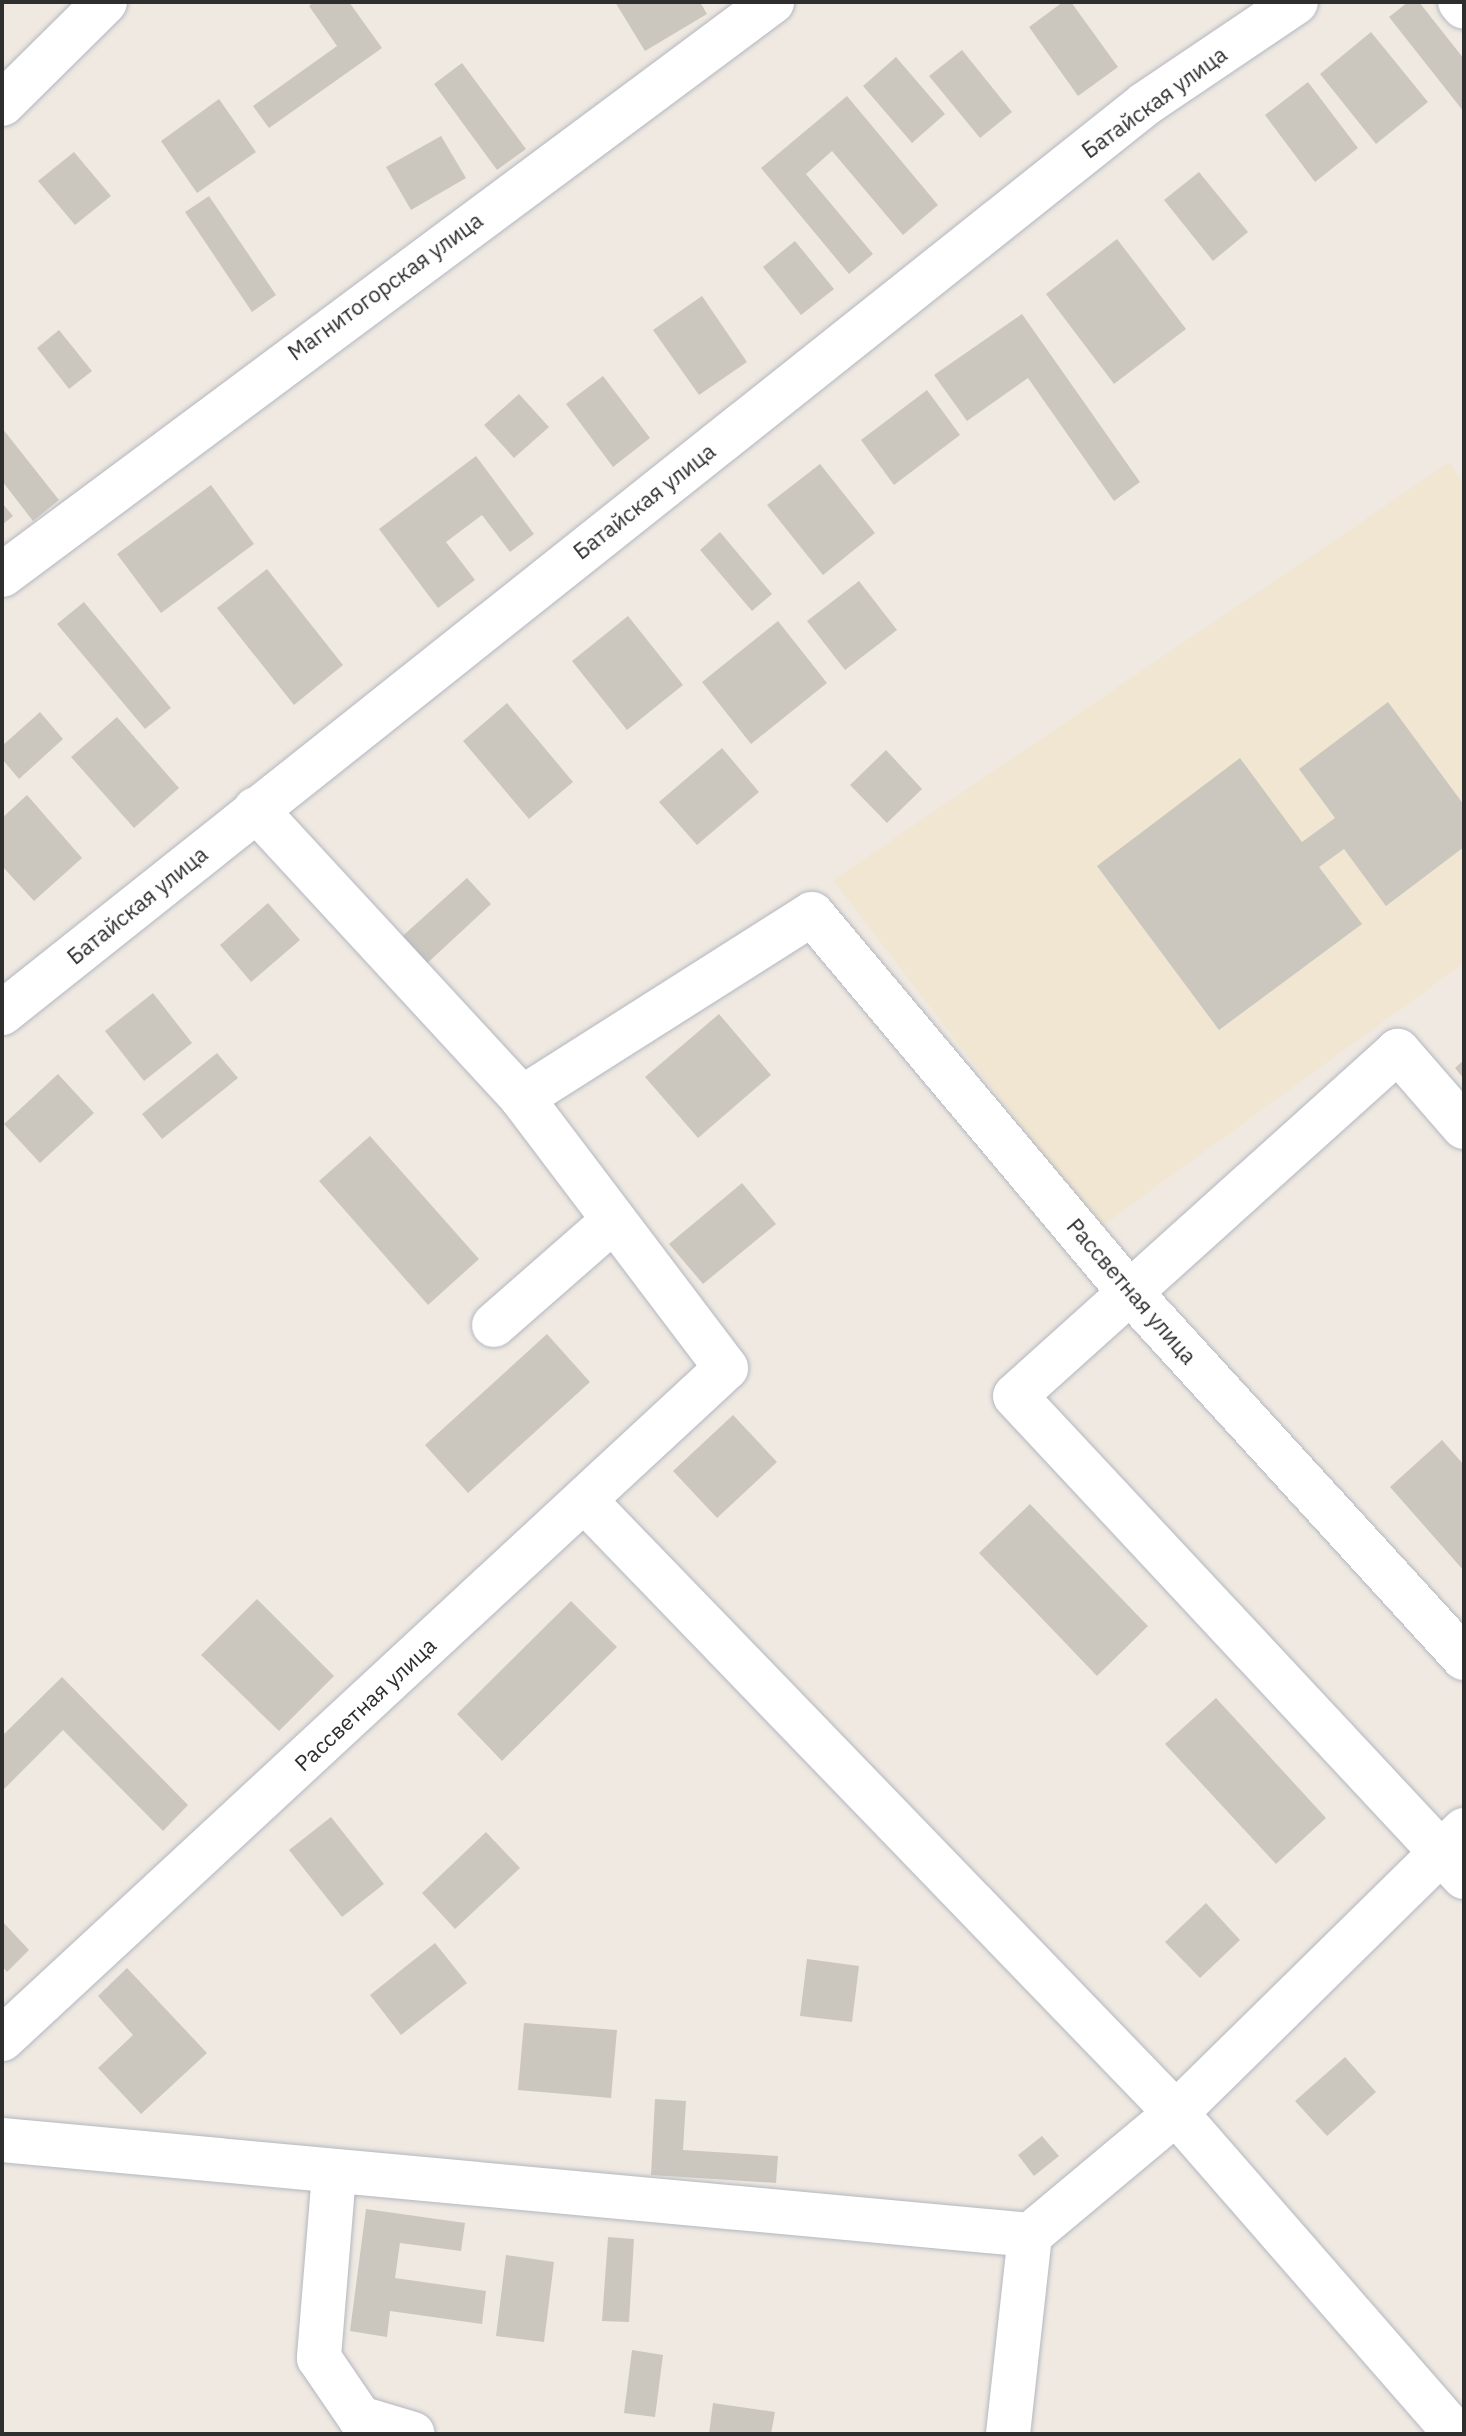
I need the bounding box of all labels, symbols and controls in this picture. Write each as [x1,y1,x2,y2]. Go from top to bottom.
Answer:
street label: Батайская улица [1076,41,1232,163]
street label: Магнитогорская улица [282,206,488,366]
street label: Батайская улица [568,437,720,565]
street label: Батайская улица [62,840,212,970]
street label: Рассветная улица [1062,1213,1202,1369]
street label: Рассветная улица [289,1632,441,1776]

